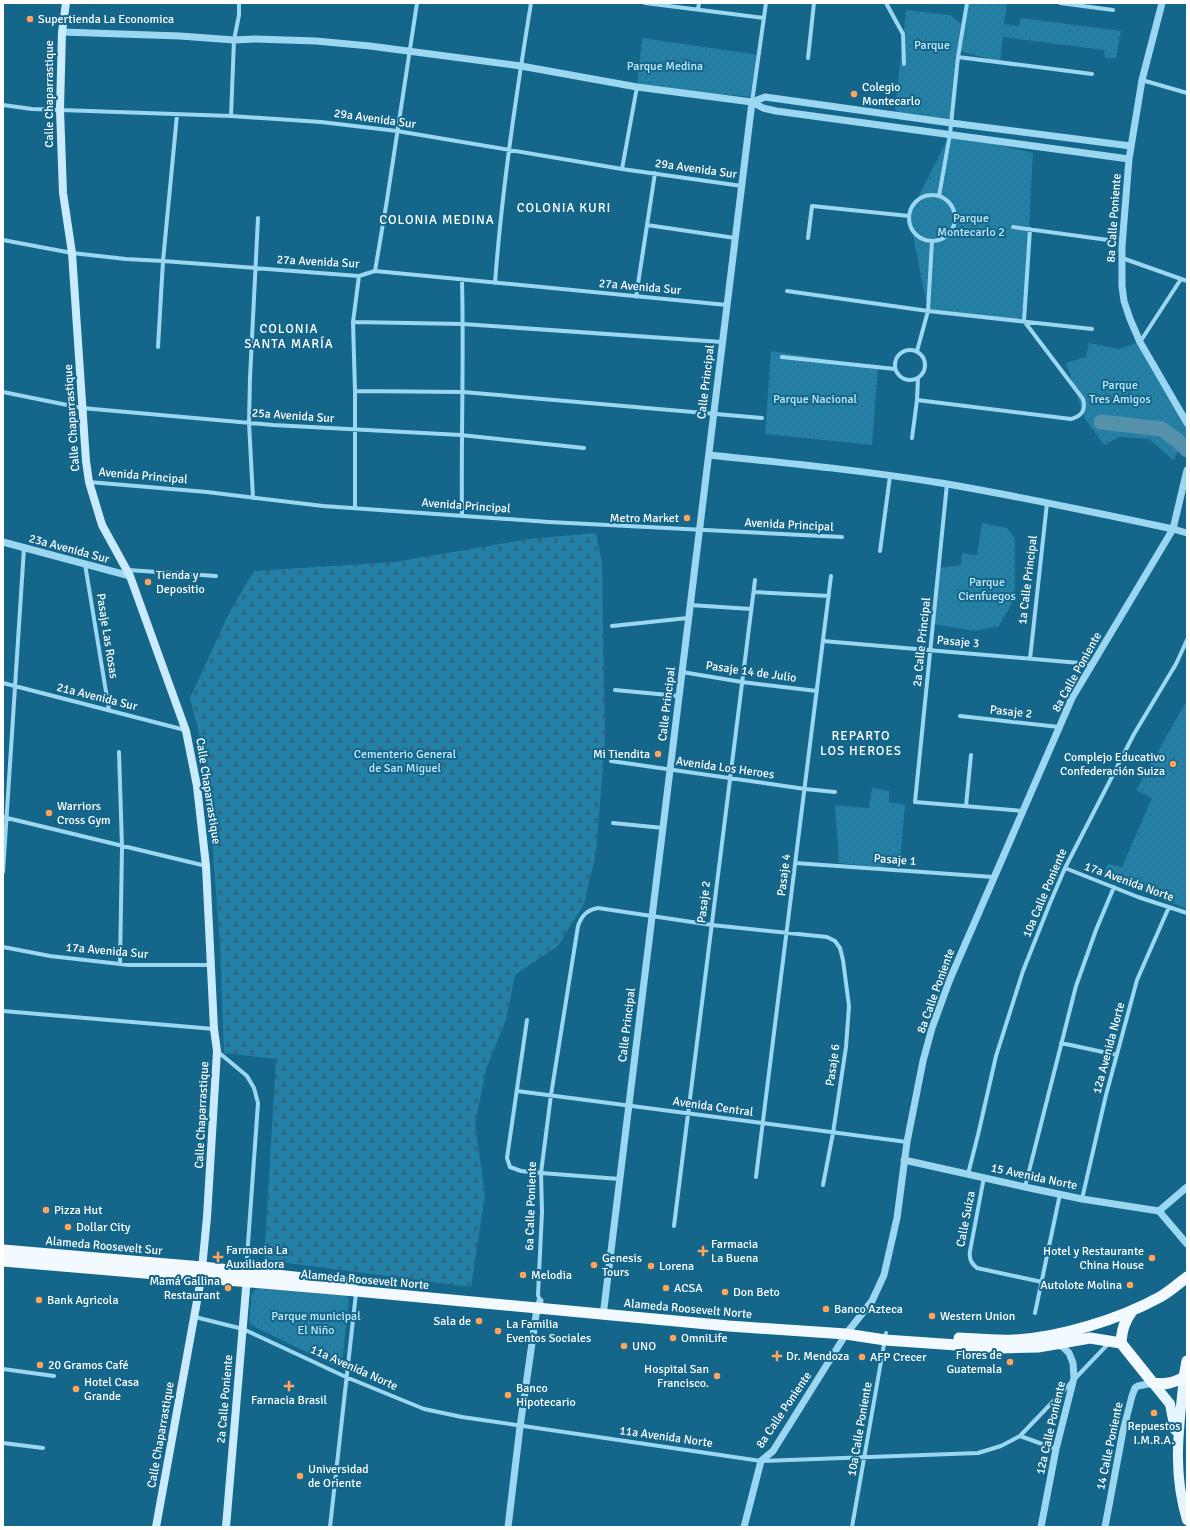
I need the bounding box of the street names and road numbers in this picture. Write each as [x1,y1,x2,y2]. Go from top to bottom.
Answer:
street label: Calle Chaparrastique [42,40,57,148]
street label: 29a Avenida Sur [333,106,418,132]
street label: 29a Avenida Sur [654,156,739,182]
street label: 8a Calle Poniente [1103,173,1125,263]
street label: 27a Avenida Sur [276,252,360,272]
street label: 27a Avenida Sur [598,276,682,298]
street label: Calle Principal [694,344,718,420]
street label: Calle Chaparrastique [61,364,83,472]
street label: 25a Avenida Sur [251,406,335,426]
street label: Avenida Principal [98,465,189,487]
street label: Avenida Principal [421,495,512,517]
street label: Avenida Principal [744,515,834,535]
street label: 23a Avenida Sur [27,531,111,567]
street label: 1a Calle Principal [1015,534,1041,626]
street label: Pasaje Las Rosas [93,592,121,680]
street label: 2a Calle Principal [910,596,934,688]
street label: 8a Calle Poniente [1049,629,1105,715]
street label: Pasaje 3 [936,633,980,651]
street label: Pasaje 14 de Julio [705,658,797,686]
street label: Calle Principal [655,666,679,742]
street label: 21a Avenida Sur [55,680,139,714]
street label: Pasaje 2 [989,702,1033,722]
street label: Calle Chaparrastique [192,737,224,845]
street label: Avenida Los Heroes [675,754,775,782]
street label: 10a Calle Poniente [1019,846,1071,940]
street label: Pasaje 1 [873,851,917,869]
street label: Pasaje 4 [774,853,794,897]
street label: 17a Avenida Norte [1082,859,1176,905]
street label: Pasaje 2 [694,880,714,924]
street label: 17a Avenida Sur [65,940,149,962]
street label: 8a Calle Poniente [914,947,958,1035]
street label: Calle Principal [615,987,639,1063]
street label: 12a Avenida Norte [1090,1001,1128,1095]
street label: Pasaje 6 [823,1043,843,1087]
street label: Calle Chaparrastique [192,1061,212,1169]
street label: Avenida Central [672,1094,755,1120]
street label: 6a Calle Poniente [522,1161,540,1251]
street label: 15 Avenida Norte [989,1161,1079,1193]
street label: Calle Suiza [953,1190,979,1248]
street label: Alameda Roosevelt Sur [45,1233,164,1259]
street label: Alameda Roosevelt Norte [300,1267,430,1293]
street label: Alameda Roosevelt Norte [623,1296,753,1322]
street label: 11a Avenida Norte [308,1342,400,1394]
street label: 2a Calle Poniente [214,1354,236,1444]
street label: 8a Calle Poniente [753,1369,815,1451]
street label: 12a Calle Poniente [1033,1380,1069,1476]
street label: Calle Chaparrastique [144,1381,178,1489]
street label: 10a Calle Poniente [844,1381,876,1477]
street label: 14 Calle Poniente [1093,1401,1127,1491]
street label: 11a Avenida Norte [618,1423,714,1451]

